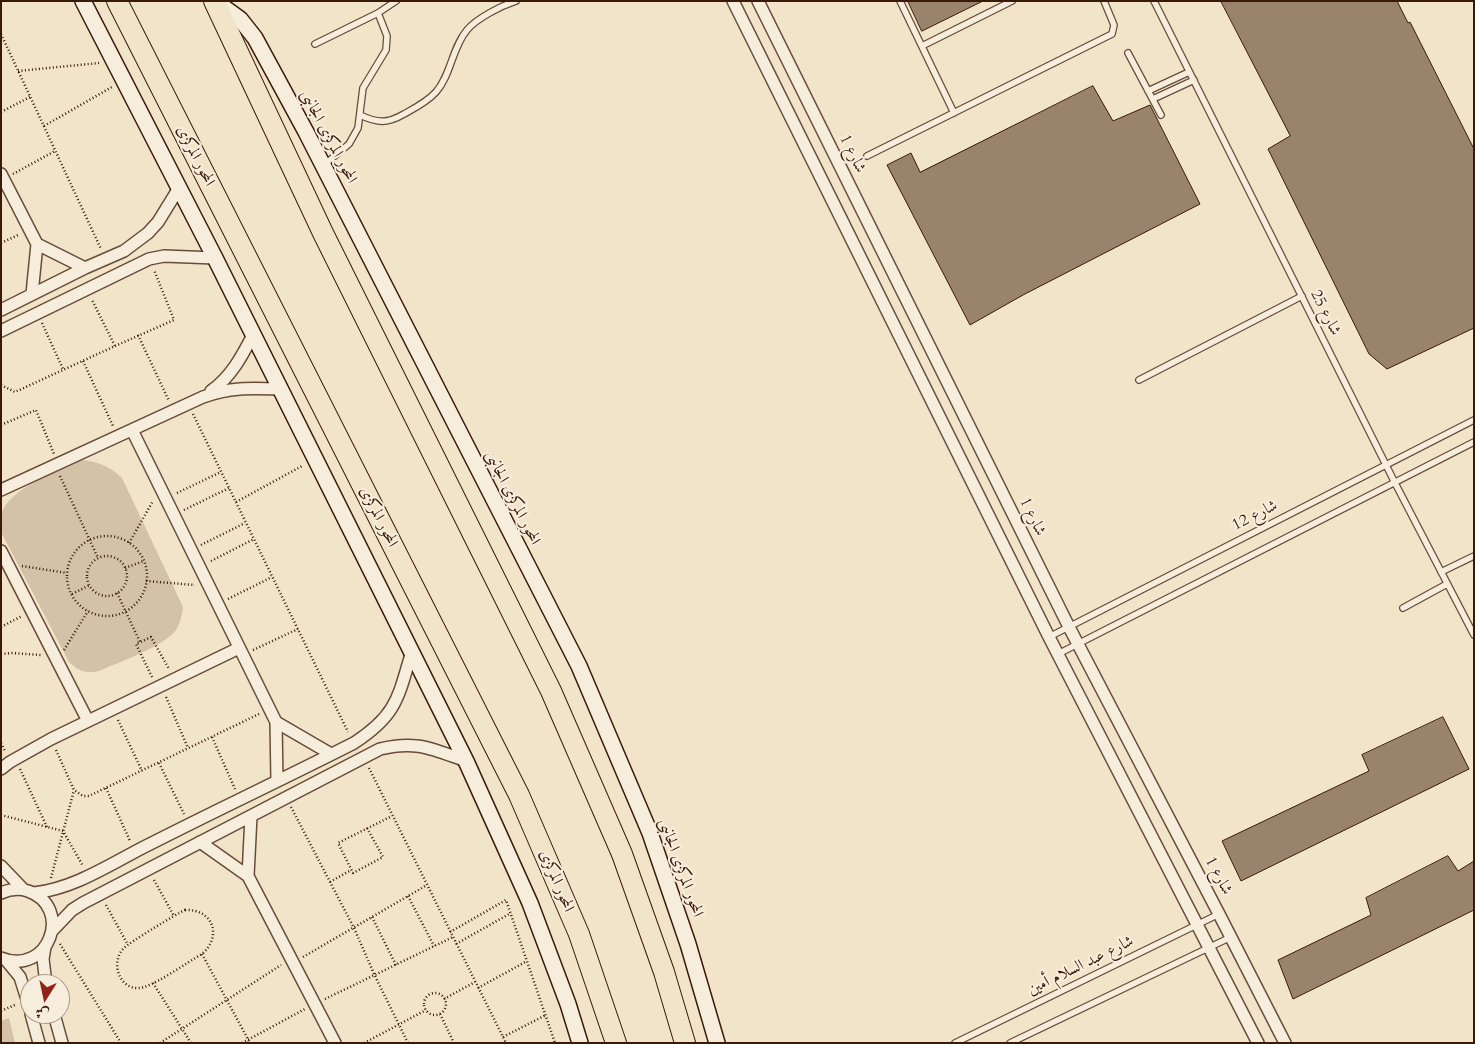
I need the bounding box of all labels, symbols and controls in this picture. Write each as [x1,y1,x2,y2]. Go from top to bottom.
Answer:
street label: المحور المركزى الجانبى [295,87,361,187]
street label: المحور المركزى [172,122,218,190]
street label: شارع 1 [835,132,869,176]
street label: شارع 25 [1305,287,1345,339]
street label: المحور المركزى الجانبى [480,448,544,548]
street label: المحور المركزى [355,483,401,551]
street label: شارع 1 [1015,495,1049,539]
street label: شارع 12 [1229,496,1281,536]
street label: المحور المركزى الجانبى [653,816,707,920]
street label: المحور المركزى [534,847,578,915]
street label: شارع 1 [1200,854,1236,898]
street label: شارع عبد السلام أمين [1025,932,1137,1000]
north arrow [20,974,70,1024]
text: ش [34,1003,51,1024]

